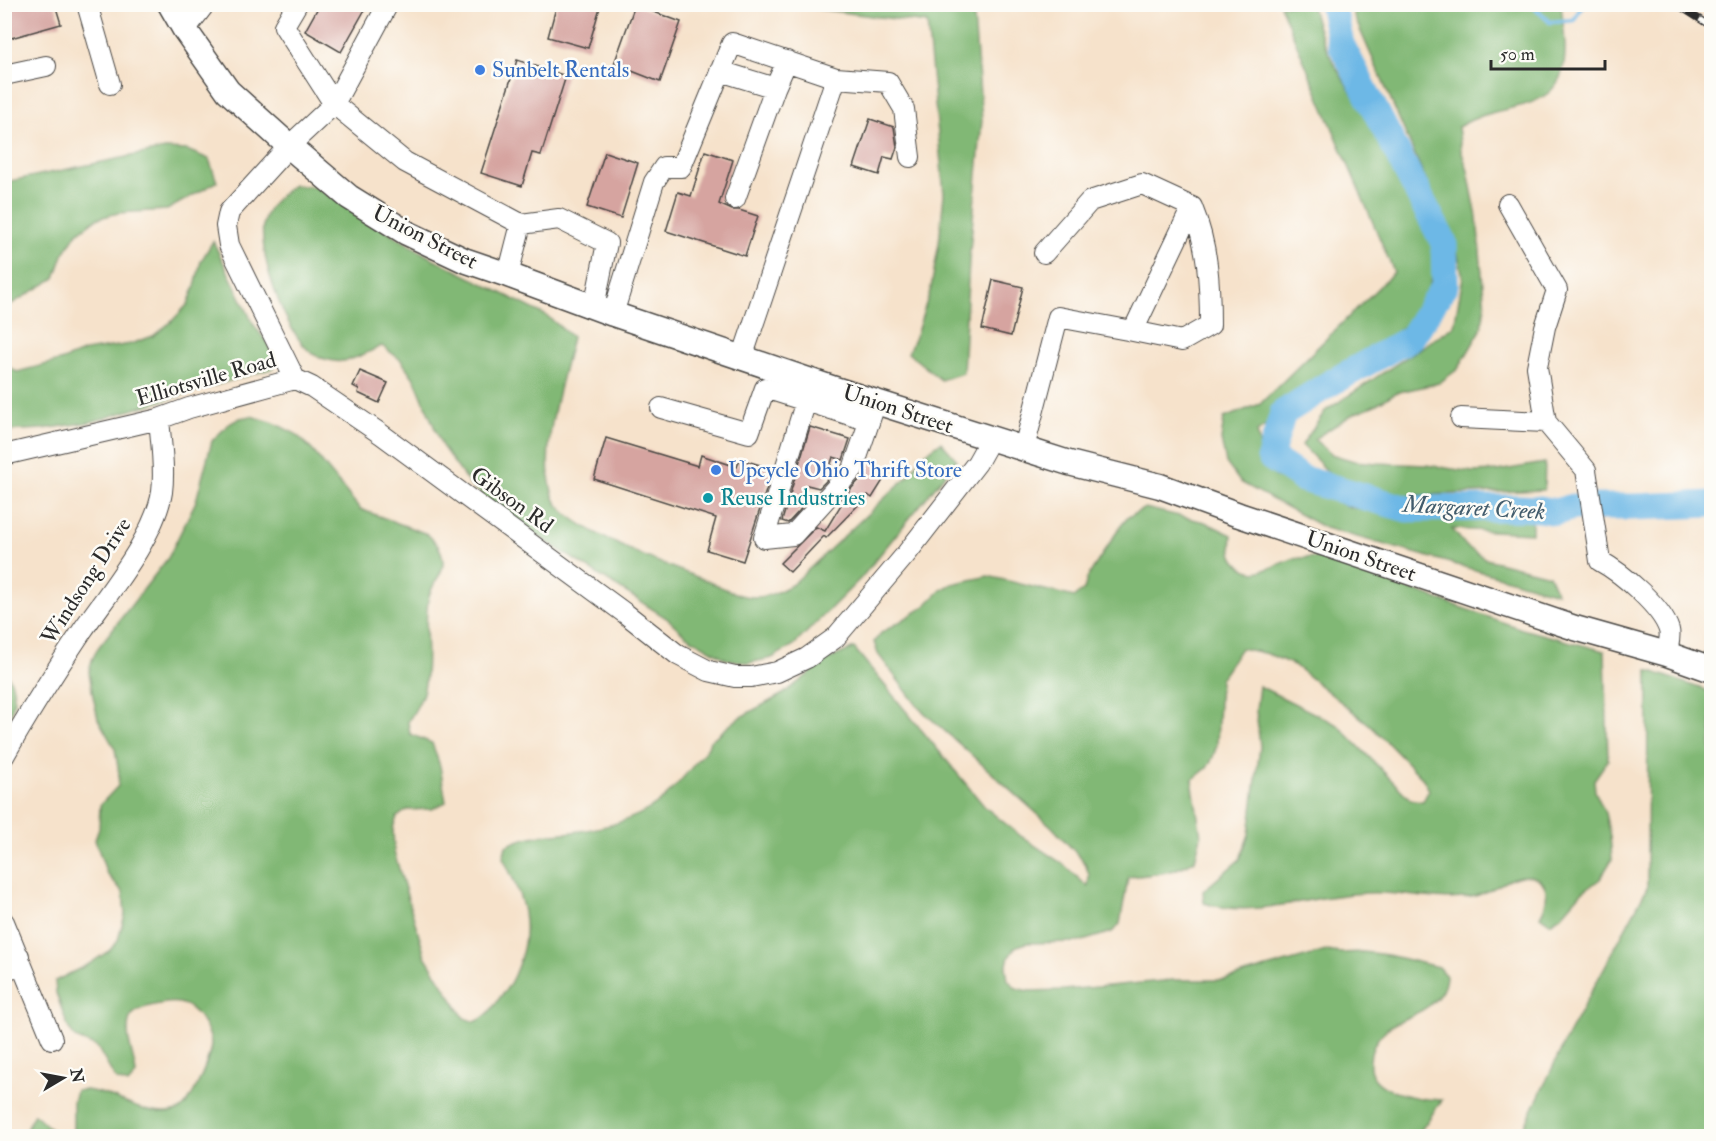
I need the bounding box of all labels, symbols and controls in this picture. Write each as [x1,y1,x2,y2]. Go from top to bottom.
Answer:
scale bar [1491,33,1605,71]
text: 50 m [1500,43,1535,66]
place label: Sunbelt Rentals [492,56,629,84]
marker: Sunbelt Rentals [473,63,487,77]
street label: Union Street [368,199,482,275]
street label: Elliotsville Road [133,346,279,412]
street label: Union Street [839,378,957,440]
place label: Upcycle Ohio Thrift Store [728,456,962,485]
street label: Gibson Rd [465,461,559,540]
marker: Upcycle Ohio Thrift Store [709,463,723,477]
place label: Reuse Industries [720,484,865,512]
water label: Margaret Creek [1400,489,1546,527]
marker: Reuse Industries [701,491,715,505]
street label: Windsong Drive [34,512,137,651]
street label: Union Street [1302,524,1420,588]
north arrow [33,1048,93,1108]
text: N [66,1066,88,1085]

